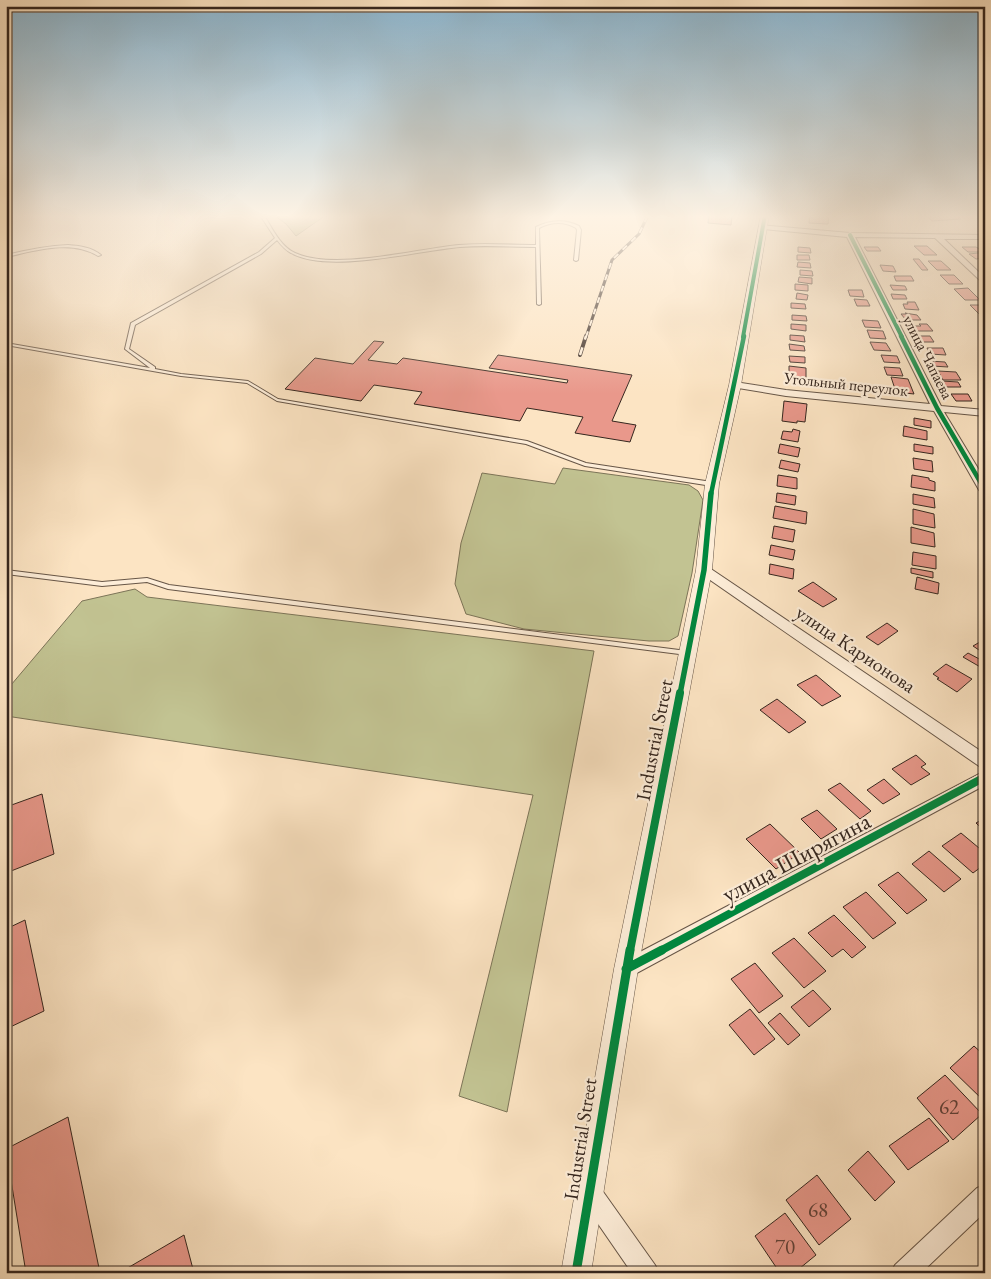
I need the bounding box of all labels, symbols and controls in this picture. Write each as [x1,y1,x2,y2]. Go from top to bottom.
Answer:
street label: улица Чапаева [898,311,958,403]
street label: Угольный переулок [782,367,909,401]
street label: улица Карионова [791,599,921,699]
street label: Industrial Street [629,676,679,803]
street label: улица Ширягина [716,805,876,909]
street label: Industrial Street [558,1075,603,1202]
house number: 62 [939,1093,959,1120]
house number: 68 [808,1196,828,1223]
house number: 70 [775,1233,795,1260]

